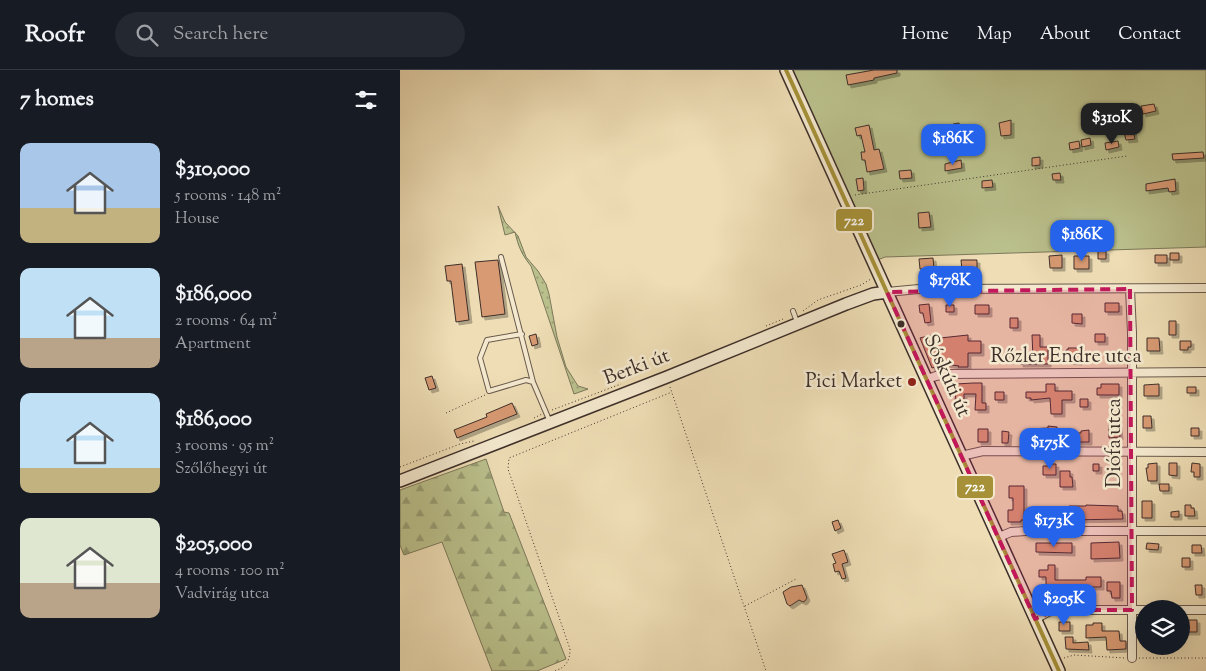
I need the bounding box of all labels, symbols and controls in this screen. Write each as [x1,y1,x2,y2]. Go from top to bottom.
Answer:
search box [115,12,465,57]
text: Roofr [25,18,85,52]
icon: search [133,21,161,49]
text: Search here [173,21,268,48]
text: Home [902,22,949,48]
text: Map [977,22,1012,48]
text: About [1040,22,1090,48]
text: Contact [1118,22,1181,48]
text: 7 homes [20,85,94,115]
icon: filters [352,86,380,114]
pin: $310K [1077,102,1147,145]
text: $310K [1092,107,1132,130]
pin: $186K [918,124,988,166]
text: $186K [932,128,974,151]
text: $310,000 [175,155,250,185]
icon: home [60,163,120,223]
text: 5 rooms · 148 m² [175,185,281,208]
text: House [175,208,219,231]
line badge: 722 [835,208,873,232]
text: 722 [844,212,864,232]
pin: $186K [1047,220,1117,262]
text: $186K [1061,224,1103,247]
pin: $178K [915,266,985,308]
text: $178K [929,270,971,293]
text: $186,000 [175,280,252,310]
icon: home [60,288,120,348]
text: 2 rooms · 64 m² [175,310,278,333]
unlabelled marker [896,319,906,329]
street label: Sóskúti út [915,330,977,422]
text: Apartment [175,333,251,356]
street label: Berki út [600,342,674,394]
street label: Rőzler Endre utca [990,343,1142,372]
place label: Pici Market [805,368,902,397]
marker: Pici Market [906,376,918,388]
street label: Diófa utca [1101,398,1130,488]
text: $186,000 [175,405,252,435]
icon: home [60,413,120,473]
pin: $175K [1015,428,1085,470]
text: $175K [1030,432,1070,455]
text: 3 rooms · 95 m² [175,435,274,458]
text: Szőlőhegyi út [175,458,267,481]
line badge: 722 [956,475,994,499]
text: 722 [965,478,985,498]
pin: $173K [1019,506,1089,548]
text: $173K [1034,510,1074,533]
text: $205,000 [175,530,252,560]
icon: home [60,538,120,598]
text: 4 rooms · 100 m² [175,560,285,583]
text: Vadvirág utca [175,583,270,606]
pin: $205K [1029,584,1099,626]
text: $205K [1043,588,1085,611]
map controls [1135,600,1190,655]
button: layers [1135,600,1190,655]

